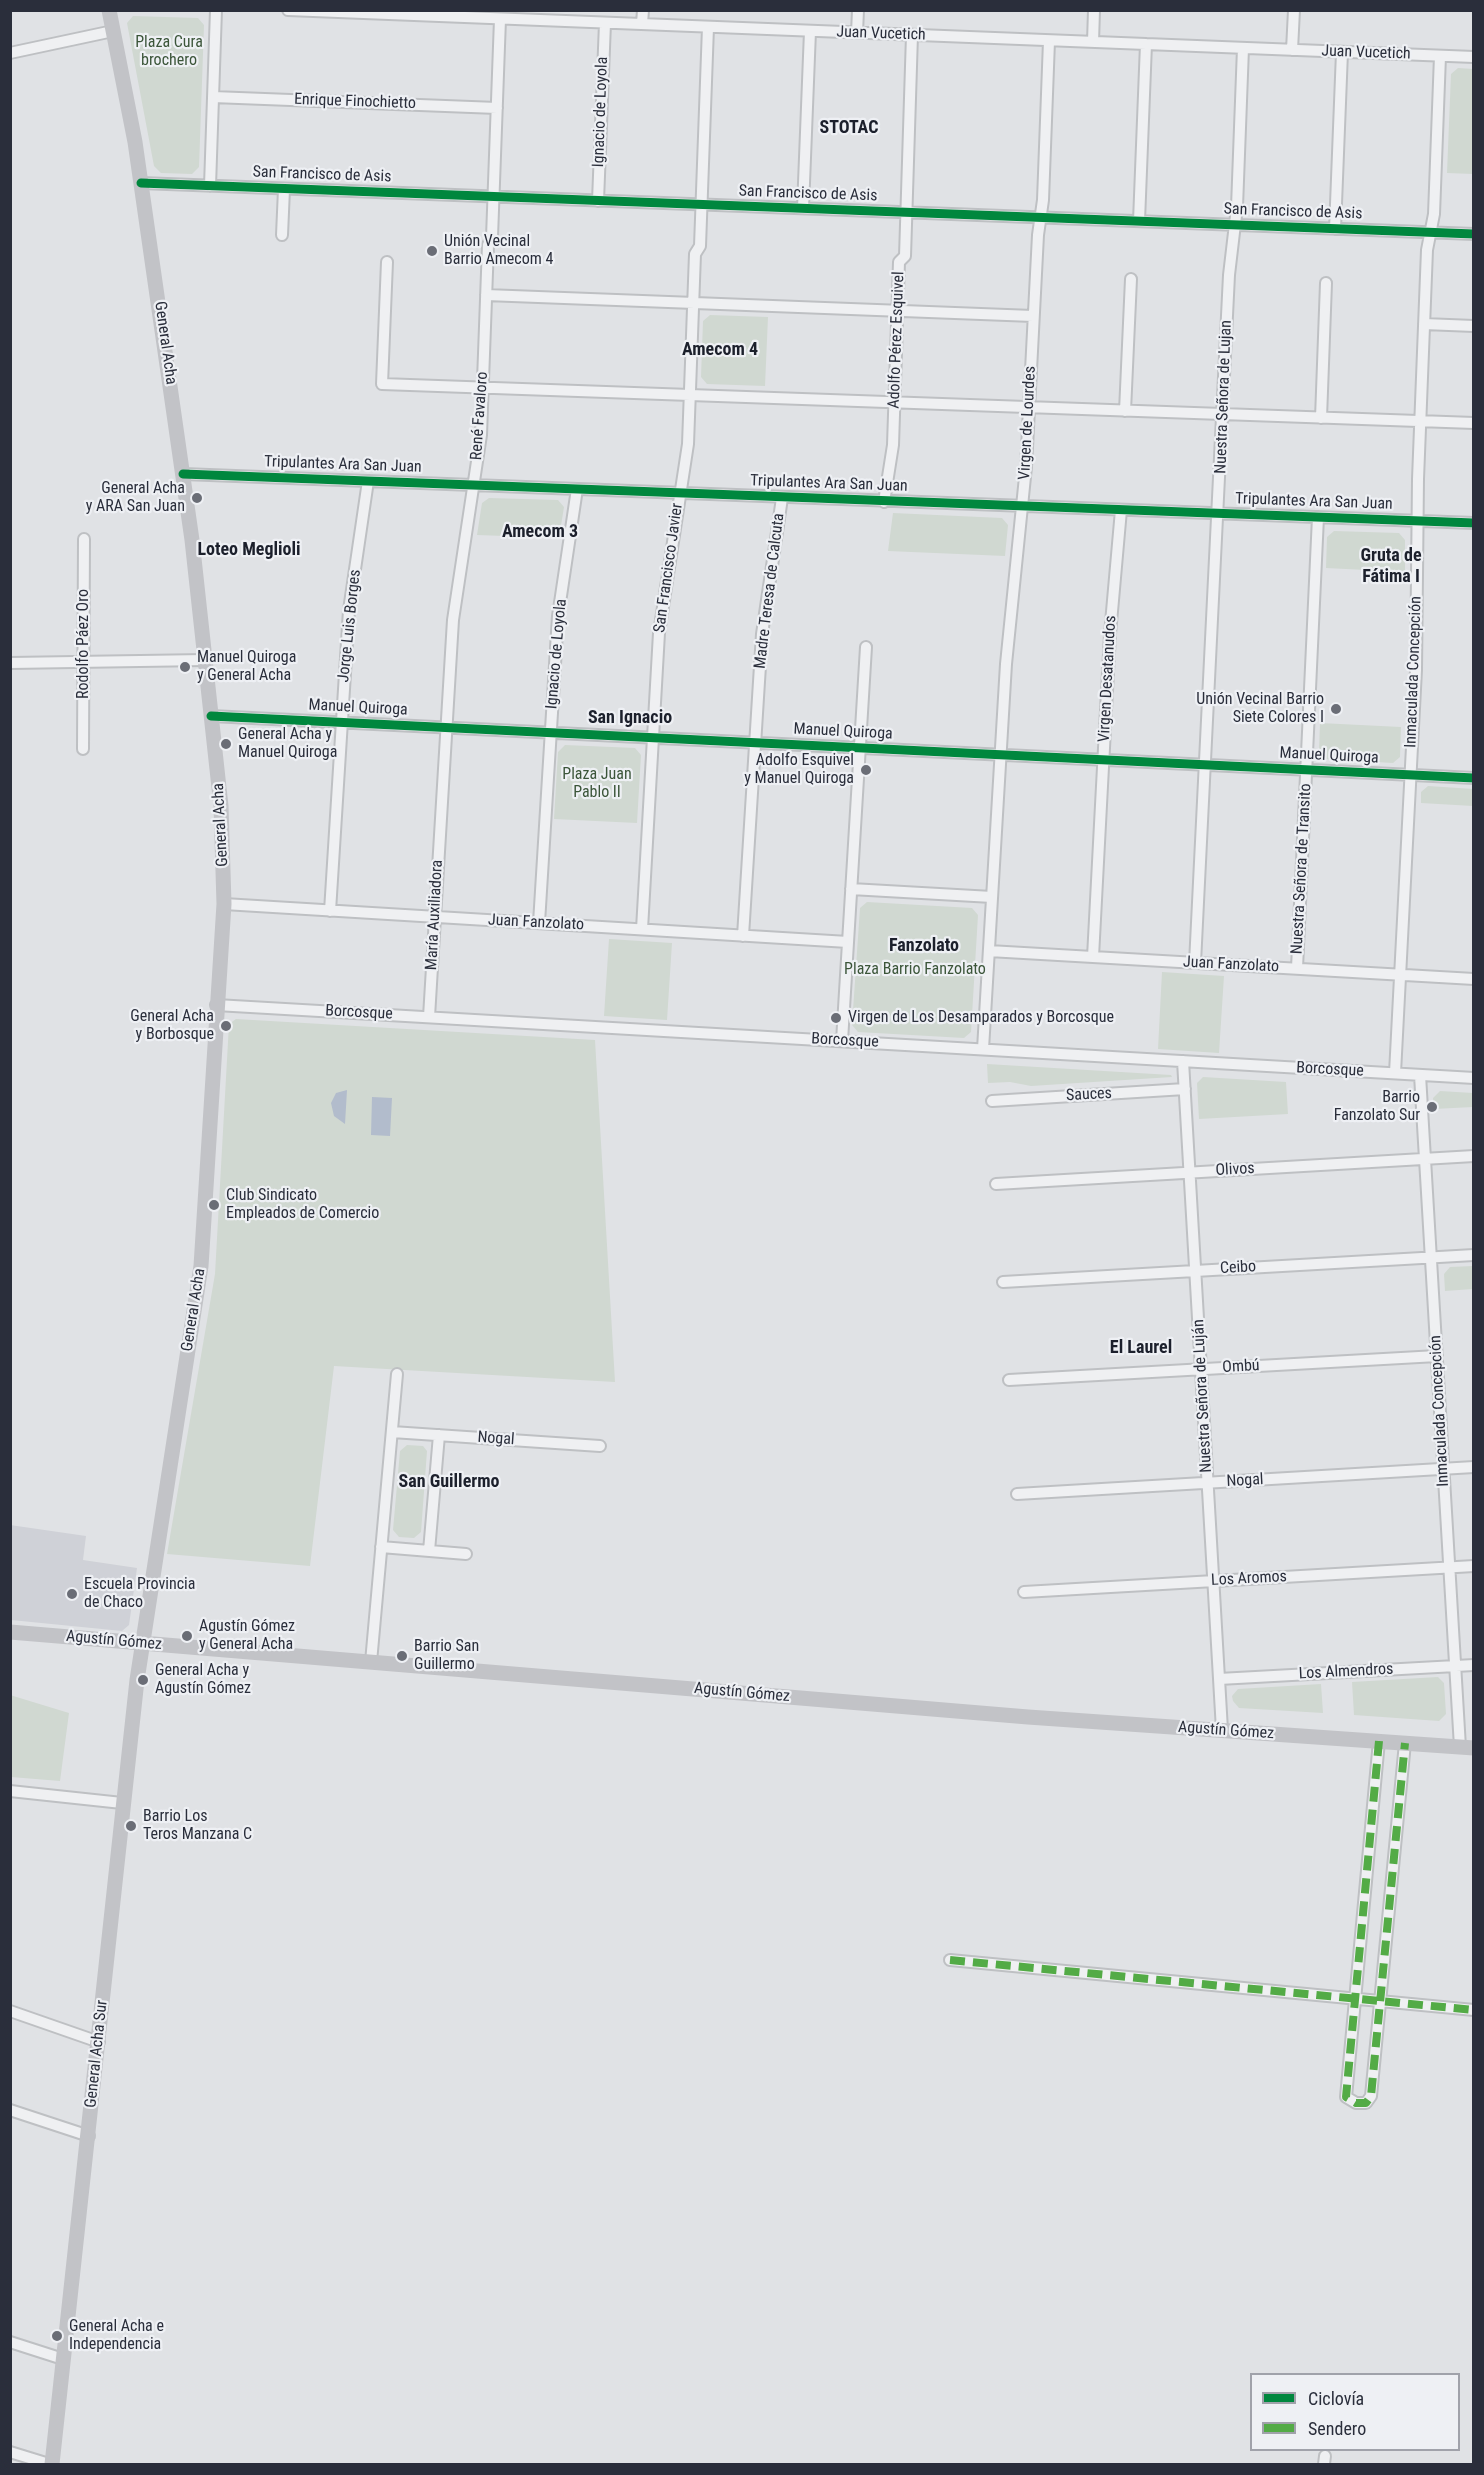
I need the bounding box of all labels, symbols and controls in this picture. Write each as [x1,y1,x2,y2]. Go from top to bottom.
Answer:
street label: Juan Vucetich [836,23,926,45]
park label: Plaza Cura brochero [135,33,203,71]
street label: Juan Vucetich [1321,42,1411,64]
street label: Ignacio de Loyola [589,56,613,168]
street label: Enrique Finochietto [294,90,416,114]
district label: STOTAC [820,117,878,139]
street label: San Francisco de Asis [252,163,392,187]
street label: San Francisco de Asis [738,182,878,206]
street label: San Francisco de Asis [1223,200,1363,224]
place label: Unión Vecinal Barrio Amecom 4 [444,232,553,270]
marker: Unión Vecinal Barrio Amecom 4 [425,244,439,258]
street label: Adolfo Pérez Esquivel [885,271,909,409]
street label: General Acha [150,300,180,386]
street label: Nuestra Señora de Lujan [1212,320,1236,474]
district label: Amecom 4 [682,339,758,361]
street label: Virgen de Lourdes [1015,366,1041,480]
street label: René Favaloro [467,371,493,461]
street label: Tripulantes Ara San Juan [264,453,422,477]
street label: Tripulantes Ara San Juan [750,472,908,496]
place label: General Acha y ARA San Juan [86,479,185,517]
street label: Tripulantes Ara San Juan [1235,490,1393,514]
marker: General Acha y ARA San Juan [190,491,204,505]
street label: San Francisco Javier [650,502,688,634]
street label: Madre Teresa de Calcuta [751,512,789,670]
district label: Amecom 3 [502,521,578,543]
district label: Loteo Meglioli [197,539,301,561]
district label: Gruta de Fátima I [1360,545,1422,588]
street label: Jorge Luis Borges [335,569,365,683]
street label: Rodolfo Páez Oro [74,589,94,699]
street label: Inmaculada Concepción [1402,596,1426,748]
street label: Ignacio de Loyola [543,598,571,710]
street label: Virgen Desatanudos [1095,615,1121,743]
place label: Manuel Quiroga y General Acha [197,648,296,686]
marker: Manuel Quiroga y General Acha [178,660,192,674]
place label: Unión Vecinal Barrio Siete Colores I [1196,690,1324,728]
street label: Manuel Quiroga [308,696,408,720]
marker: Unión Vecinal Barrio Siete Colores I [1329,702,1343,716]
district label: San Ignacio [588,707,672,729]
street label: Manuel Quiroga [793,720,893,744]
place label: General Acha y Manuel Quiroga [238,725,337,763]
marker: General Acha y Manuel Quiroga [219,737,233,751]
street label: Manuel Quiroga [1279,744,1379,768]
place label: Adolfo Esquivel y Manuel Quiroga [744,751,854,789]
marker: Adolfo Esquivel y Manuel Quiroga [859,763,873,777]
park label: Plaza Juan Pablo II [562,765,632,803]
street label: General Acha [209,783,233,867]
street label: Nuestra Señora de Transito [1288,783,1316,955]
street label: María Auxiliadora [423,859,447,971]
street label: Juan Fanzolato [487,911,585,935]
district label: Fanzolato [889,935,959,957]
street label: Juan Fanzolato [1182,953,1280,977]
park label: Plaza Barrio Fanzolato [844,960,986,980]
street label: Borcosque [325,1002,393,1024]
place label: General Acha y Borbosque [130,1007,214,1045]
place label: Virgen de Los Desamparados y Borcosque [848,1008,1114,1028]
marker: Virgen de Los Desamparados y Borcosque [829,1011,843,1025]
marker: General Acha y Borbosque [219,1019,233,1033]
street label: Borcosque [811,1030,879,1052]
street label: Borcosque [1296,1059,1364,1081]
street label: Sauces [1066,1084,1112,1106]
place label: Barrio Fanzolato Sur [1334,1088,1420,1126]
marker: Barrio Fanzolato Sur [1425,1100,1439,1114]
street label: Olivos [1215,1159,1255,1181]
place label: Club Sindicato Empleados de Comercio [226,1186,379,1224]
marker: Club Sindicato Empleados de Comercio [207,1198,221,1212]
street label: Ceibo [1219,1257,1257,1279]
street label: General Acha [178,1267,210,1353]
street label: Nuestra Señora de Luján [1189,1319,1217,1473]
street label: Inmaculada Concepción [1426,1335,1454,1487]
district label: El Laurel [1110,1337,1172,1359]
street label: Ombú [1222,1356,1260,1378]
street label: Nogal [477,1428,515,1450]
street label: Nogal [1226,1470,1264,1492]
district label: San Guillermo [398,1471,500,1493]
street label: Los Aromos [1211,1567,1287,1591]
place label: Escuela Provincia de Chaco [84,1575,195,1613]
marker: Escuela Provincia de Chaco [65,1587,79,1601]
place label: Agustín Gómez y General Acha [199,1617,295,1655]
street label: Agustín Gómez [65,1627,163,1655]
marker: Agustín Gómez y General Acha [180,1629,194,1643]
place label: Barrio San Guillermo [414,1637,479,1675]
marker: Barrio San Guillermo [395,1649,409,1663]
street label: Los Almendros [1298,1660,1394,1684]
place label: General Acha y Agustín Gómez [155,1661,251,1699]
marker: General Acha y Agustín Gómez [136,1673,150,1687]
street label: Agustín Gómez [693,1679,791,1707]
street label: Agustín Gómez [1177,1718,1275,1744]
place label: Barrio Los Teros Manzana C [143,1807,252,1845]
marker: Barrio Los Teros Manzana C [124,1819,138,1833]
street label: General Acha Sur [82,1999,112,2109]
place label: General Acha e Independencia [69,2317,164,2355]
marker: General Acha e Independencia [50,2329,64,2343]
legend [1250,2373,1460,2451]
text: Ciclovía [1308,2388,1364,2409]
text: Sendero [1308,2418,1366,2439]

